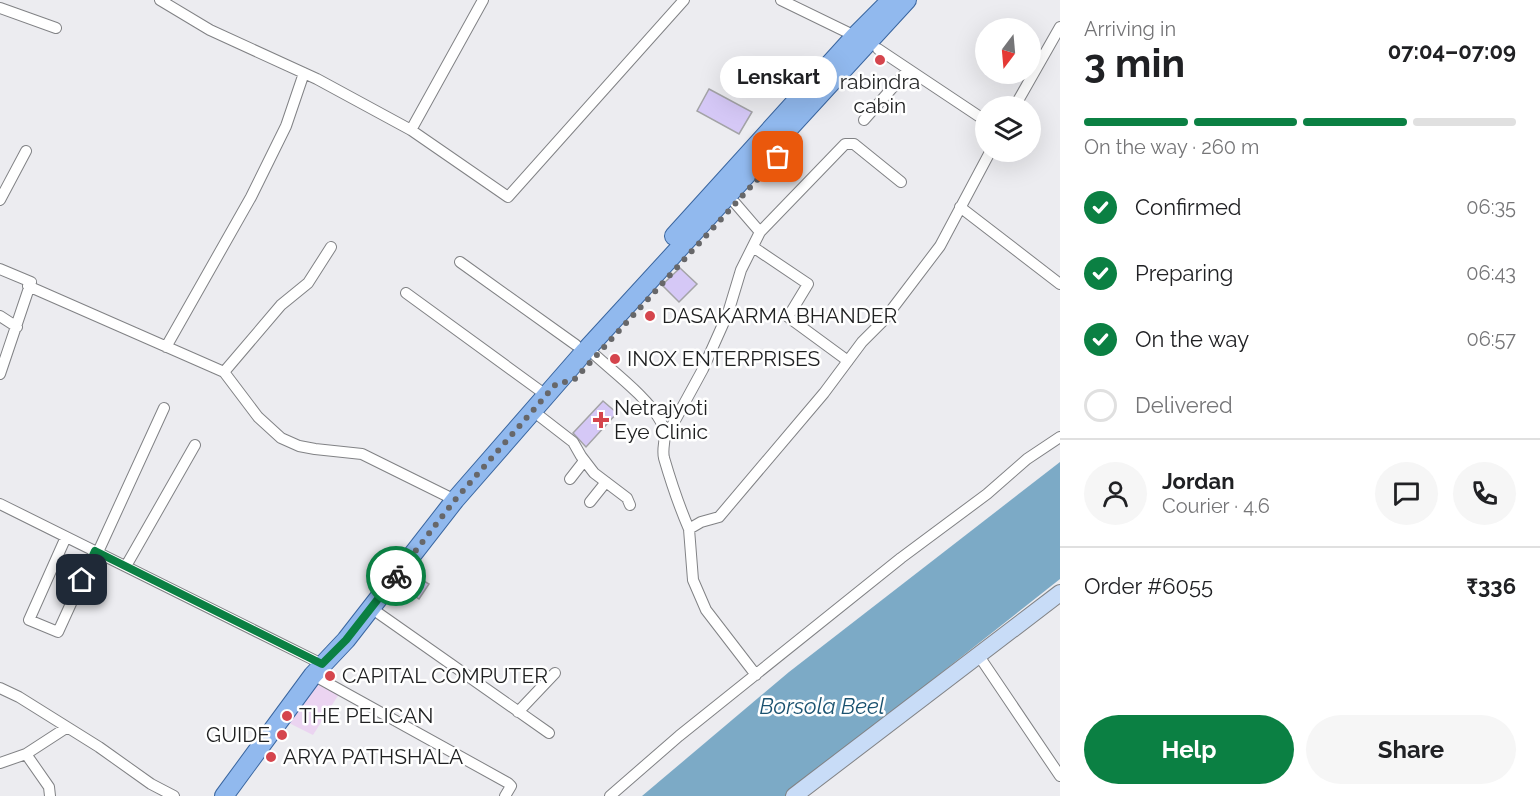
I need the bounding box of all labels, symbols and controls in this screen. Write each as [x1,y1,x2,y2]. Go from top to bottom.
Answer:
text: Arriving in [1084,17,1176,41]
north arrow [975,18,1041,84]
map controls [975,18,1041,162]
text: 07:04–07:09 [1388,38,1516,64]
text: 3 min [1084,40,1185,86]
marker: rabindra cabin [873,53,887,67]
callout: Lenskart [720,55,836,97]
text: Lenskart [737,65,820,89]
place label: rabindra cabin [840,69,920,118]
button: layers [975,96,1041,162]
pin [752,131,803,182]
text: On the way · 260 m [1084,135,1259,159]
icon: bag [761,140,794,173]
icon: check [1084,191,1117,224]
text: Confirmed [1135,194,1242,220]
text: 06:35 [1466,195,1516,219]
icon: check [1084,257,1117,290]
text: Preparing [1135,260,1233,286]
text: 06:43 [1466,261,1516,285]
place label: DASAKARMA BHANDER [662,303,897,328]
marker: DASAKARMA BHANDER [643,309,657,323]
icon: check [1084,323,1117,356]
text: On the way [1135,326,1249,352]
text: 06:57 [1466,327,1516,351]
place label: INOX ENTERPRISES [627,346,821,371]
marker: INOX ENTERPRISES [608,352,622,366]
text: Delivered [1135,392,1233,418]
place label: Netrajyoti Eye Clinic [614,395,708,444]
marker: Netrajyoti Eye Clinic [592,411,610,429]
button: person [1084,462,1147,525]
button: chat [1375,462,1438,525]
button: phone [1453,462,1516,525]
text: Jordan [1162,468,1234,494]
text: Courier · 4.6 [1162,494,1270,518]
courier [366,546,426,606]
pin [56,554,107,605]
icon: bike [380,560,413,593]
icon: home [65,563,98,596]
text: Order #6055 [1084,573,1213,599]
text: ₹336 [1466,573,1516,599]
place label: CAPITAL COMPUTER [342,663,548,688]
marker: CAPITAL COMPUTER [323,669,337,683]
water label: Borsola Beel [759,693,885,719]
place label: THE PELICAN [299,703,433,728]
marker: THE PELICAN [280,709,294,723]
button: Help [1084,715,1294,784]
button: Share [1306,715,1516,784]
place label: GUIDE [206,722,270,747]
marker: GUIDE [275,728,289,742]
place label: ARYA PATHSHALA [283,744,463,769]
marker: ARYA PATHSHALA [264,750,278,764]

